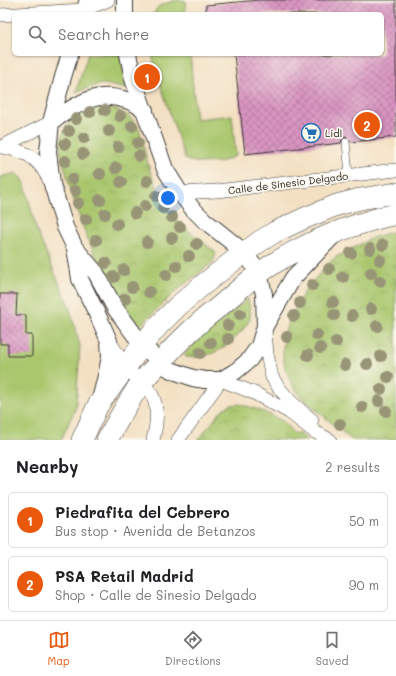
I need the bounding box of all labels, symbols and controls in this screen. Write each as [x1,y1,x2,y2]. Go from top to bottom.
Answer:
search box [12,12,384,56]
icon: search [26,23,48,45]
text: Search here [58,24,149,44]
pin: 1 [134,62,160,92]
pin: 2 [354,110,380,140]
supermarket icon: Lidl [300,122,322,144]
place label: Lidl [325,126,342,140]
street label: Calle de Sinesio Delgado [227,169,349,197]
your location [158,188,178,208]
text: Nearby [16,455,78,477]
text: 2 results [325,458,380,475]
text: Piedrafita del Cebrero [55,502,230,522]
text: 1 [27,512,33,529]
text: 50 m [349,512,379,529]
text: Bus stop · Avenida de Betanzos [55,522,256,539]
text: PSA Retail Madrid [55,566,193,586]
text: 2 [26,576,34,593]
text: 90 m [349,576,379,593]
text: Shop · Calle de Sinesio Delgado [55,586,256,603]
tab: Map [48,629,70,668]
tab: Directions [165,629,221,668]
tab: Saved [316,629,348,668]

